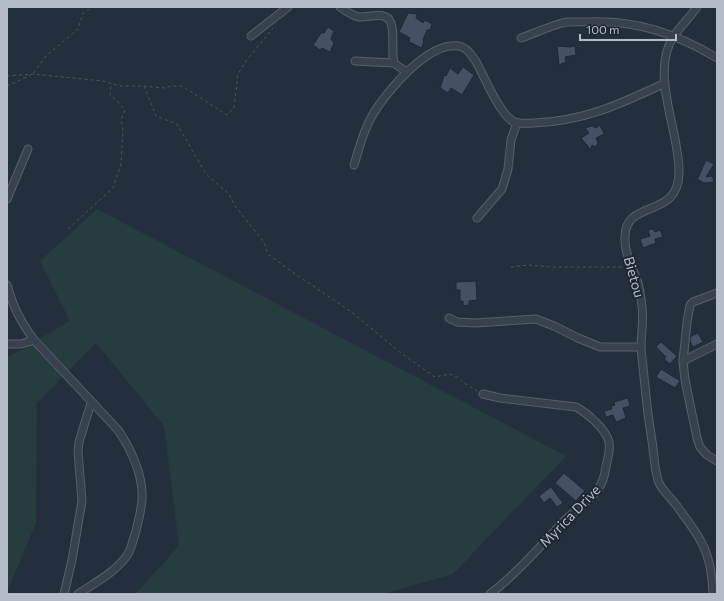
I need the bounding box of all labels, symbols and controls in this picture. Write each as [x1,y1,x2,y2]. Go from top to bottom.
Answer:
scale bar [580,16,676,42]
text: 100 m [586,22,620,36]
street label: Bietou [621,254,648,299]
street label: Myrica Drive [536,481,604,550]

